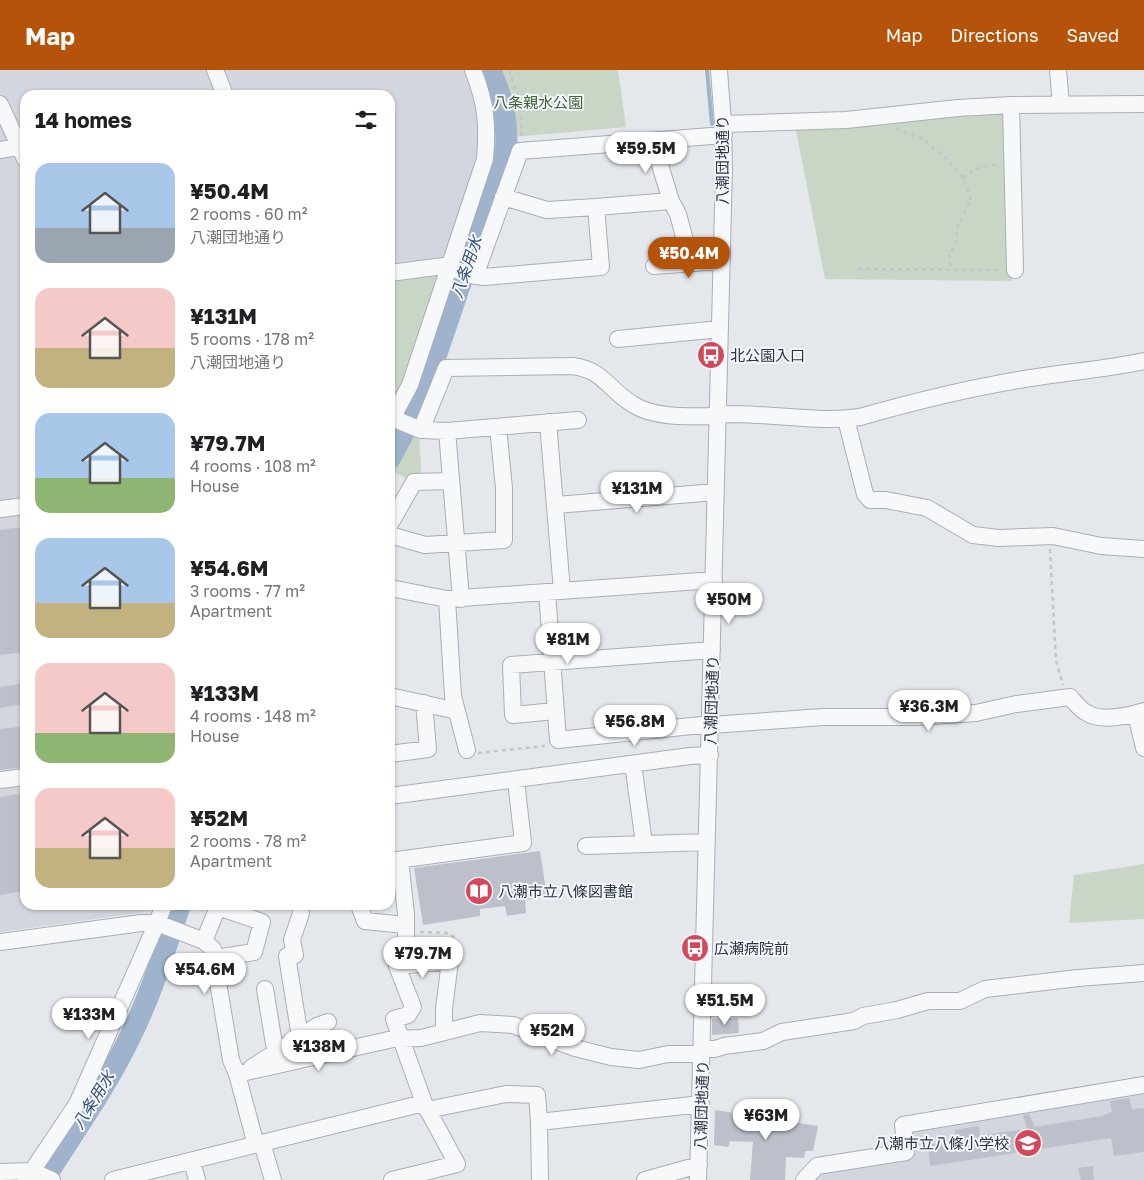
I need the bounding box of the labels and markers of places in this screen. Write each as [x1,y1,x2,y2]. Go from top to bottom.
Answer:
pin: ¥59.5M [605,132,687,174]
pin: ¥50.4M [648,236,730,279]
bus stop icon: 北公園入口 [696,340,726,370]
place label: 北公園入口 [730,346,805,364]
pin: ¥131M [602,472,672,514]
pin: ¥50M [699,582,759,625]
pin: ¥81M [538,622,598,665]
pin: ¥36.3M [888,690,970,732]
pin: ¥56.8M [594,704,676,747]
library icon: 八潮市立八條図書館 [464,876,494,906]
place label: 八潮市立八條図書館 [498,882,633,900]
bus stop icon: 広瀬病院前 [680,933,710,963]
pin: ¥79.7M [382,936,464,979]
place label: 広瀬病院前 [714,939,789,957]
pin: ¥54.6M [164,952,246,995]
pin: ¥51.5M [684,984,766,1026]
pin: ¥133M [54,998,124,1040]
pin: ¥52M [522,1014,582,1056]
pin: ¥138M [284,1030,354,1072]
pin: ¥63M [736,1098,796,1141]
school or university icon: 八潮市立八條小学校 [1013,1128,1043,1158]
place label: 八潮市立八條小学校 [874,1134,1009,1152]

